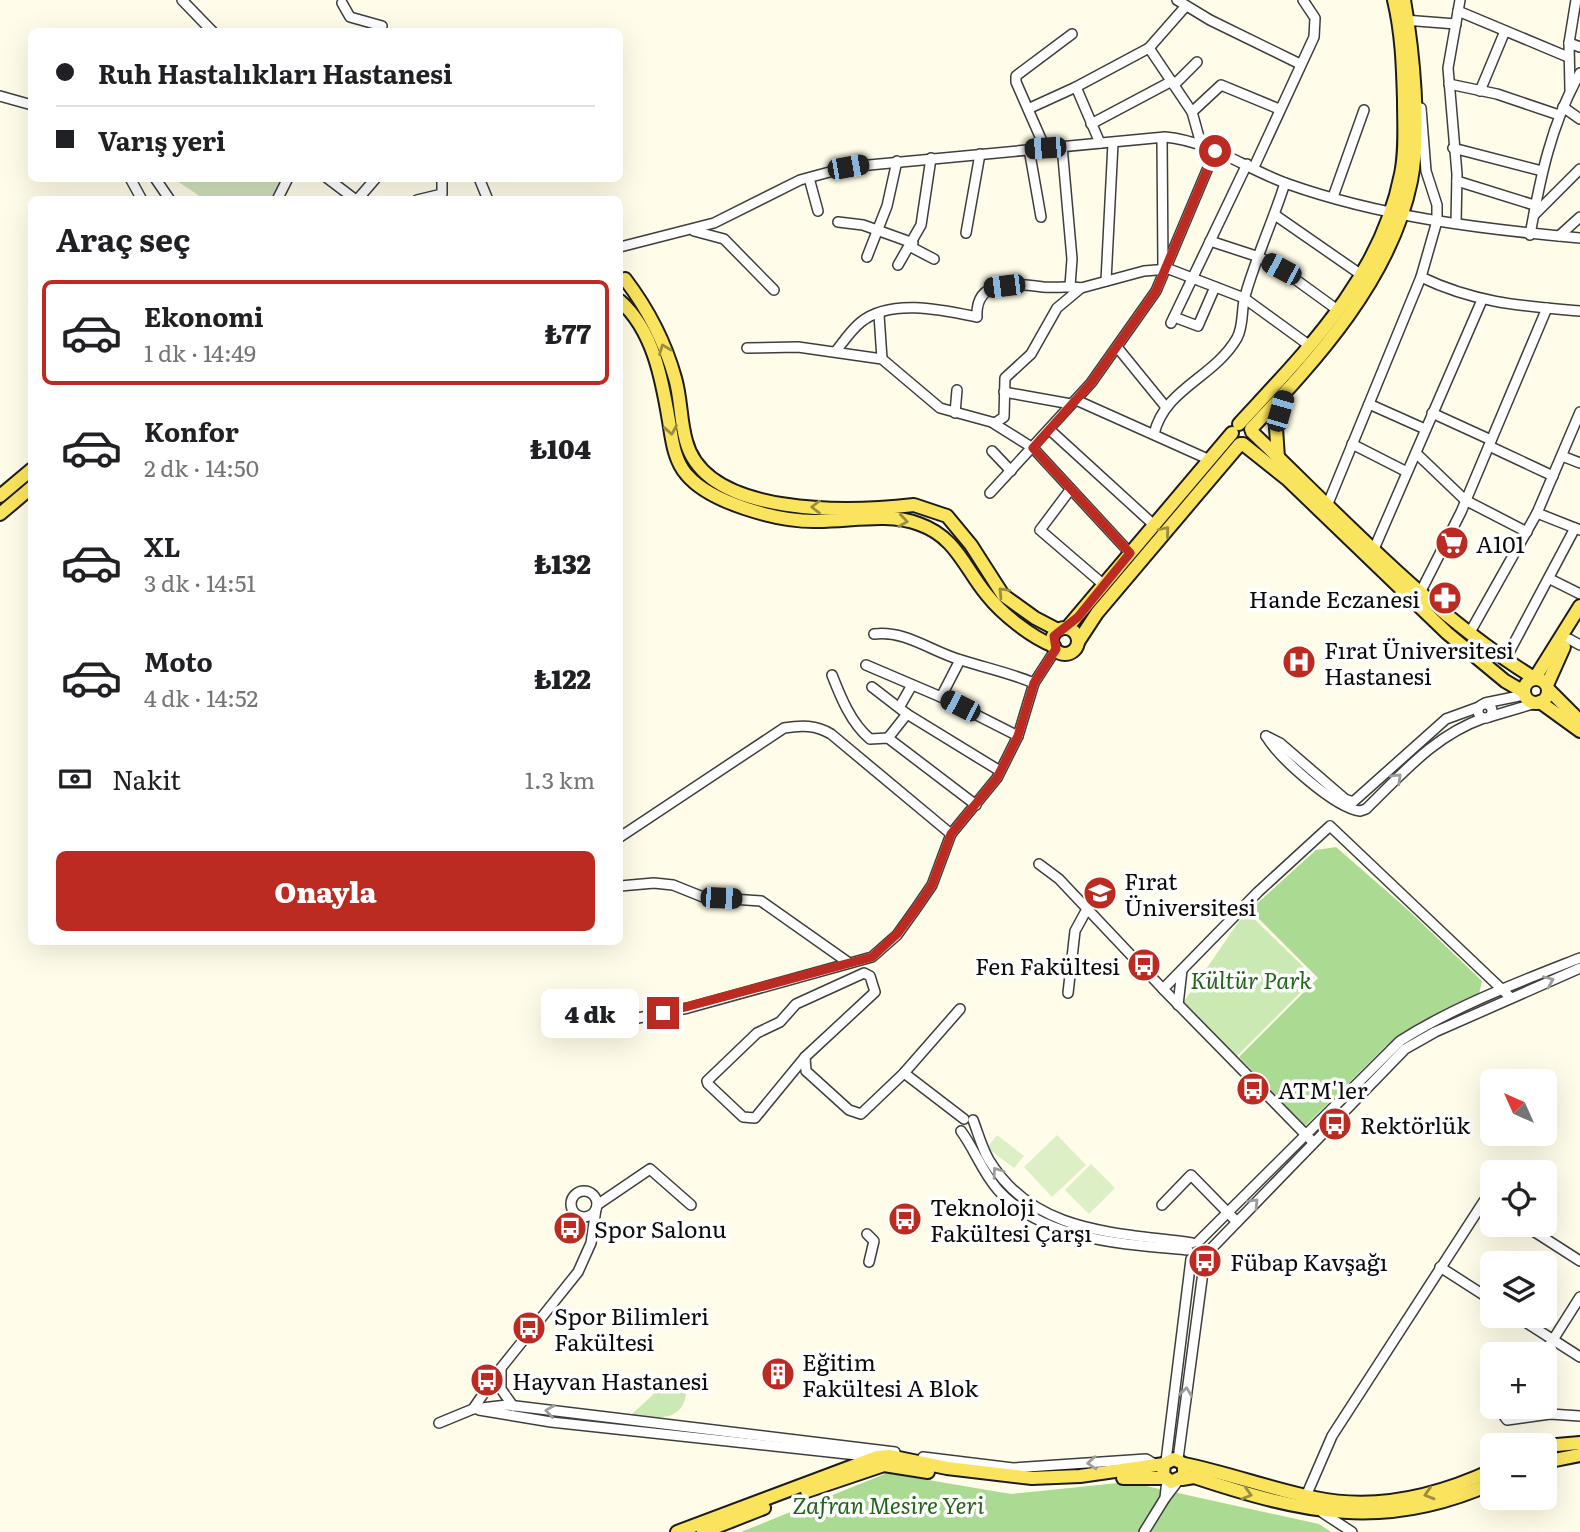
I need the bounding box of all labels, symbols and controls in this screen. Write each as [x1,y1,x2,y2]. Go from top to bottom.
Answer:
text: Ruh Hastalıkları Hastanesi [98,53,453,92]
text: Varış yeri [98,120,226,159]
route start [1199,135,1231,167]
car [1024,136,1067,160]
car [826,153,871,181]
text: Araç seç [56,214,191,262]
car [1258,250,1305,288]
car [982,273,1027,299]
text: Ekonomi [144,296,264,335]
icon: car [60,301,123,364]
text: ₺77 [544,313,591,352]
text: 1 dk · 14:49 [144,335,256,369]
one-way arrow [659,344,673,356]
car [1265,388,1296,434]
text: Konfor [144,411,239,450]
icon: car [60,416,123,479]
one-way arrow [663,424,678,436]
text: ₺104 [530,428,591,467]
text: 2 dk · 14:50 [144,450,259,484]
one-way arrow [811,499,821,515]
one-way arrow [897,513,909,528]
supermarket icon: A101 [1433,524,1471,562]
text: XL [144,526,181,565]
one-way arrow [1157,526,1169,539]
place label: A101 [1476,526,1525,560]
icon: car [60,531,123,594]
text: ₺132 [534,543,591,582]
text: 3 dk · 14:51 [144,565,256,599]
pharmacy icon: Hande Eczanesi [1426,579,1464,617]
place label: Hande Eczanesi [1249,581,1420,615]
one-way arrow [998,587,1011,600]
place label: Fırat Üniversitesi Hastanesi [1324,632,1514,692]
text: Moto [144,641,213,680]
hospital icon: Fırat Üniversitesi Hastanesi [1280,643,1318,681]
icon: car [60,646,123,709]
text: ₺122 [534,658,591,697]
text: 4 dk · 14:52 [144,680,258,714]
car [937,687,984,725]
text: Nakit [112,759,181,798]
icon: cash [56,760,94,798]
text: 1.3 km [525,762,595,796]
one-way arrow [1389,774,1402,787]
button: Onayla [56,851,595,931]
place label: Fırat Üniversitesi [1124,863,1257,923]
school or university icon: Fırat Üniversitesi [1081,874,1119,912]
car [700,887,743,909]
bus stop icon: Fen Fakültesi [1125,946,1163,984]
place label: Fen Fakültesi [975,948,1120,982]
park label: Kültür Park [1190,962,1312,996]
one-way arrow [1541,975,1554,989]
callout: 4 dk [540,988,638,1038]
text: 4 dk [564,996,616,1030]
route end [647,997,679,1029]
north arrow [1480,1069,1558,1146]
map controls [1480,1069,1557,1510]
bus stop icon: ATM'ler [1234,1070,1272,1108]
place label: ATM'ler [1278,1072,1368,1106]
bus stop icon: Rektörlük [1316,1105,1354,1143]
place label: Rektörlük [1360,1107,1471,1141]
button: locate [1480,1160,1557,1237]
one-way arrow [993,1167,1006,1180]
place label: Teknoloji Fakültesi Çarşı [930,1189,1092,1249]
one-way arrow [1246,1198,1259,1211]
bus stop icon: Teknoloji Fakültesi Çarşı [886,1200,924,1238]
bus stop icon: Spor Salonu [551,1209,589,1247]
place label: Spor Salonu [594,1211,727,1245]
bus stop icon: Fübap Kavşağı [1186,1242,1224,1280]
place label: Fübap Kavşağı [1230,1244,1388,1278]
button: layers [1480,1251,1557,1328]
place label: Spor Bilimleri Fakültesi [554,1298,709,1358]
bus stop icon: Spor Bilimleri Fakültesi [510,1309,548,1347]
button: + [1480,1342,1557,1419]
place label: Eğitim Fakültesi A Blok [802,1344,979,1404]
building icon: Eğitim Fakültesi A Blok [759,1355,797,1393]
bus stop icon: Hayvan Hastanesi [468,1361,506,1399]
place label: Hayvan Hastanesi [512,1363,709,1397]
one-way arrow [1178,1386,1193,1397]
one-way arrow [544,1403,556,1418]
button: − [1480,1433,1557,1510]
one-way arrow [1086,1455,1097,1470]
one-way arrow [1423,1485,1435,1500]
one-way arrow [1241,1486,1253,1501]
park label: Zafran Mesire Yeri [792,1487,984,1521]

